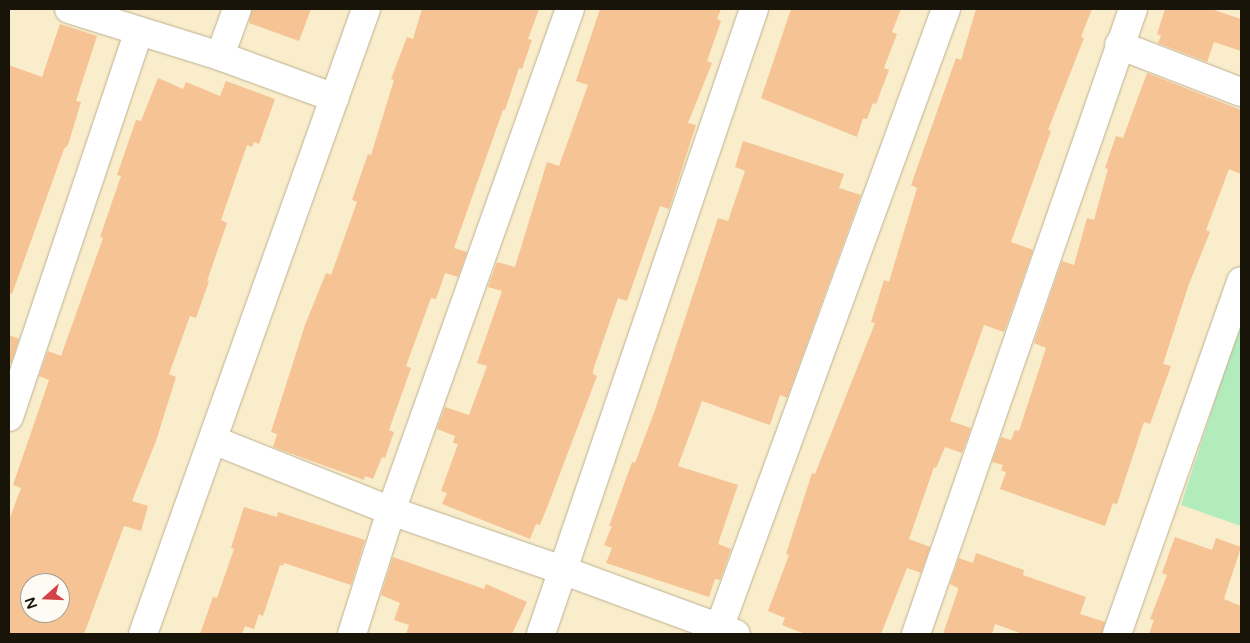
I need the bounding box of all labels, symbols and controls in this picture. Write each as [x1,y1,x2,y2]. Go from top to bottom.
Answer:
north arrow [20,573,70,623]
text: N [21,595,41,611]

